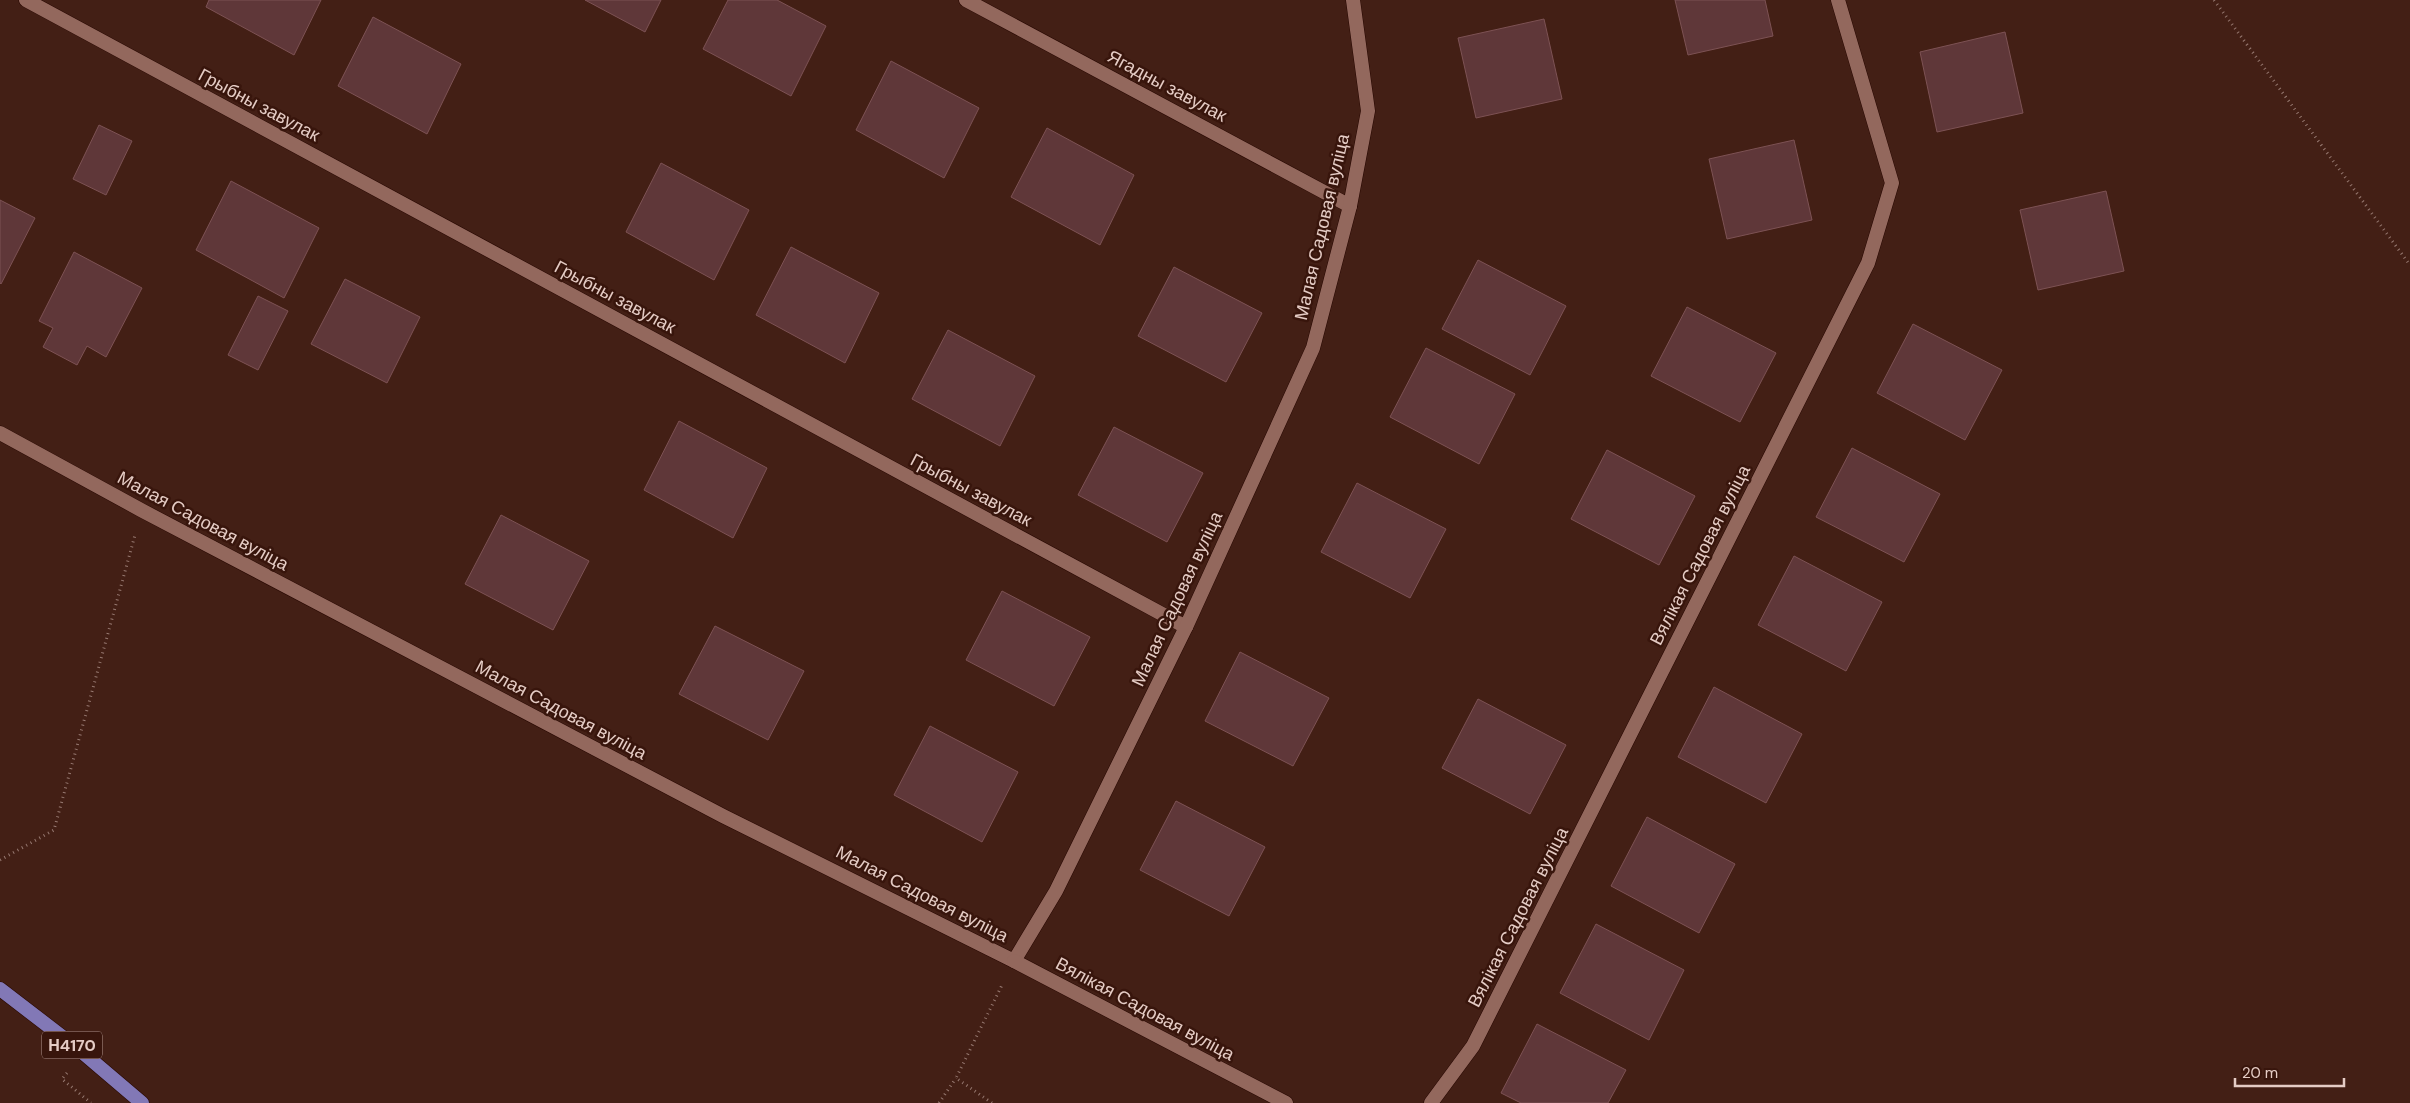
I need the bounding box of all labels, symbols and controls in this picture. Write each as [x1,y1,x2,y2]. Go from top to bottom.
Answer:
street label: Ягадны завулак [1103,44,1231,128]
street label: Грыбны завулак [194,63,324,147]
street label: Малая Садовая вуліца [1289,131,1355,323]
street label: Грыбны завулак [550,255,680,339]
street label: Грыбны завулак [906,448,1036,532]
street label: Вялікая Садовая вуліца [1644,460,1756,649]
street label: Малая Садовая вуліца [113,466,294,577]
street label: Малая Садовая вуліца [1126,507,1229,690]
street label: Малая Садовая вуліца [471,655,652,766]
street label: Вялікая Садовая вуліца [1462,822,1574,1011]
street label: Малая Садовая вуліца [832,840,1013,948]
street label: Вялікая Садовая вуліца [1051,952,1239,1067]
road number: Н4170 [42,1032,102,1058]
scale bar [2235,1056,2344,1088]
text: 20 m [2242,1063,2278,1083]

